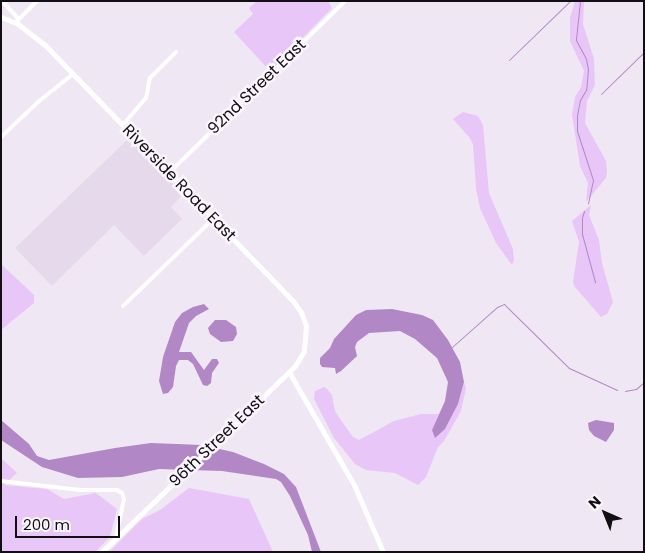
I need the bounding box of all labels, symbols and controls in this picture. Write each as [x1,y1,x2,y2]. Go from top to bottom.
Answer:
street label: 92nd Street East [204,35,310,139]
street label: Riverside Road East [118,121,240,245]
street label: 96th Street East [165,391,269,491]
north arrow [580,488,630,538]
text: N [584,491,605,513]
scale bar [18,506,122,538]
text: 200 m [23,514,70,535]

